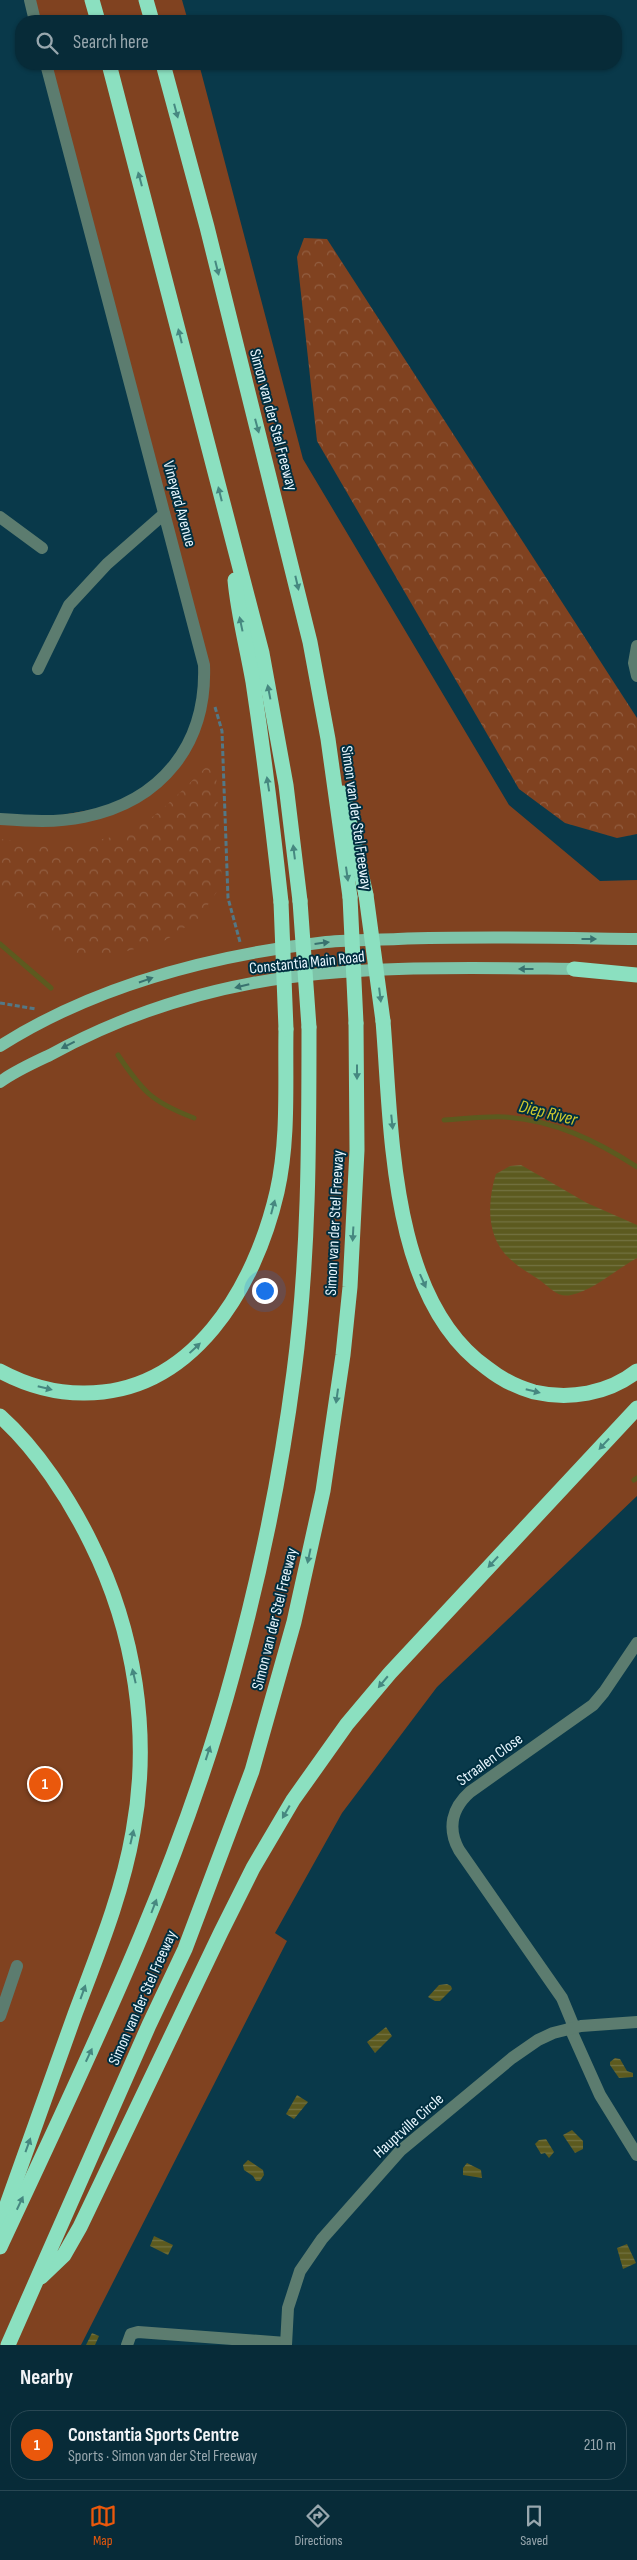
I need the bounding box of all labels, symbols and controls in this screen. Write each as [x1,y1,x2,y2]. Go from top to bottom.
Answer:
search box [15,15,622,70]
icon: search [33,29,61,57]
text: Search here [73,31,149,54]
one-way arrow [172,103,180,118]
one-way arrow [135,172,143,187]
one-way arrow [213,260,221,275]
one-way arrow [176,329,184,344]
street label: Simon van der Stel Freeway [245,347,301,493]
one-way arrow [253,418,261,433]
street label: Vineyard Avenue [158,459,200,549]
one-way arrow [215,487,223,502]
one-way arrow [293,575,301,591]
one-way arrow [237,616,245,632]
one-way arrow [265,684,273,700]
street label: Simon van der Stel Freeway [336,745,376,891]
one-way arrow [264,776,272,792]
one-way arrow [290,844,298,860]
one-way arrow [343,866,351,882]
one-way arrow [581,935,597,943]
one-way arrow [314,939,330,947]
street label: Constantia Main Road [248,947,366,979]
one-way arrow [517,965,533,973]
one-way arrow [139,976,154,984]
one-way arrow [234,982,249,990]
one-way arrow [376,988,384,1004]
one-way arrow [61,1041,75,1049]
one-way arrow [353,1064,361,1080]
water label: Diep River [517,1096,580,1131]
one-way arrow [388,1114,396,1130]
street label: Simon van der Stel Freeway [322,1150,348,1296]
one-way arrow [269,1200,277,1215]
one-way arrow [348,1227,356,1243]
one-way arrow [419,1274,427,1288]
your location [252,1278,278,1304]
one-way arrow [188,1342,200,1354]
one-way arrow [38,1384,53,1392]
one-way arrow [525,1387,540,1395]
one-way arrow [333,1388,341,1404]
one-way arrow [598,1437,610,1449]
street label: Simon van der Stel Freeway [248,1546,302,1692]
one-way arrow [305,1549,313,1564]
one-way arrow [487,1556,499,1568]
one-way arrow [130,1668,138,1683]
one-way arrow [377,1675,388,1688]
street label: Straalen Close [453,1730,527,1790]
one-way arrow [205,1746,213,1761]
pin: 1 [29,1765,61,1803]
one-way arrow [282,1805,290,1820]
one-way arrow [128,1830,136,1845]
one-way arrow [151,1899,158,1914]
street label: Simon van der Stel Freeway [105,1928,181,2068]
one-way arrow [79,1984,87,1999]
one-way arrow [85,2048,93,2062]
street label: Hauptville Circle [370,2090,448,2162]
one-way arrow [24,2137,32,2152]
one-way arrow [17,2196,25,2210]
text: Nearby [20,2365,73,2390]
text: Constantia Sports Centre [68,2424,239,2447]
text: 1 [34,2436,40,2455]
text: 210 m [584,2436,616,2455]
text: Sports · Simon van der Stel Freeway [68,2447,257,2466]
tab: Map [89,2502,117,2549]
tab: Directions [294,2502,343,2549]
tab: Saved [520,2502,548,2549]

